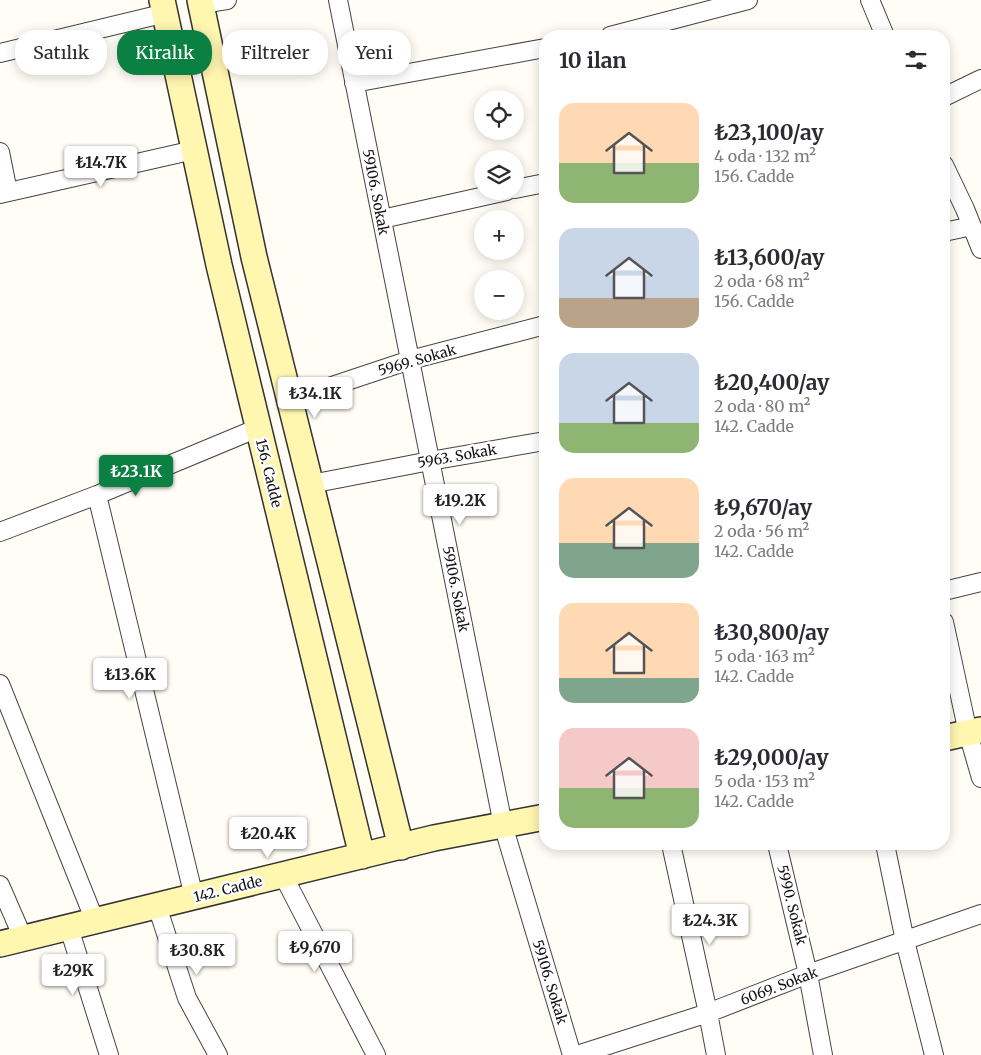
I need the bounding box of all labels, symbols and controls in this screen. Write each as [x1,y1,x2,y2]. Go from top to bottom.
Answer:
chip: Satılık [15,30,107,75]
chip: Kiralık [117,30,212,75]
chip: Filtreler [222,30,328,75]
chip: Yeni [338,30,411,75]
icon: filters [902,46,930,74]
text: 10 ilan [559,47,627,74]
map controls [474,90,524,320]
button: locate [474,90,524,140]
text: ₺23,100/ay [714,119,824,146]
icon: home [599,123,659,183]
pin: ₺14.7K [60,146,142,188]
text: 4 oda · 132 m² [714,146,816,166]
street label: 59106. Sokak [359,147,393,237]
button: layers [474,150,524,200]
text: ₺14.7K [75,152,127,172]
text: 156. Cadde [714,166,794,186]
button: + [474,210,524,260]
text: ₺13,600/ay [714,244,824,271]
icon: home [599,248,659,308]
button: − [474,270,524,320]
text: 2 oda · 68 m² [714,271,810,291]
text: 156. Cadde [714,291,794,311]
street label: 5969. Sokak [376,340,458,380]
text: ₺20,400/ay [714,369,830,396]
icon: home [599,373,659,433]
pin: ₺34.1K [274,376,356,419]
text: ₺34.1K [289,383,341,403]
text: 2 oda · 80 m² [714,396,810,416]
text: 142. Cadde [714,416,794,436]
street label: 156. Cadde [252,437,286,509]
street label: 5963. Sokak [416,440,498,472]
pin: ₺23.1K [95,454,177,497]
text: ₺23.1K [110,461,162,481]
pin: ₺19.2K [419,484,501,526]
text: ₺19.2K [434,490,486,510]
text: ₺9,670/ay [714,494,812,521]
icon: home [599,498,659,558]
text: 2 oda · 56 m² [714,521,809,541]
text: 142. Cadde [714,541,794,561]
street label: 59106. Sokak [439,544,473,634]
text: ₺30,800/ay [714,619,829,646]
icon: home [599,623,659,683]
text: 5 oda · 163 m² [714,646,815,666]
pin: ₺13.6K [89,658,171,700]
text: ₺13.6K [104,664,156,684]
text: 142. Cadde [714,666,794,686]
text: ₺29,000/ay [714,744,829,771]
icon: home [599,748,659,808]
text: 5 oda · 153 m² [714,771,815,791]
text: 142. Cadde [714,791,794,811]
pin: ₺20.4K [227,816,309,859]
text: ₺20.4K [240,823,296,843]
street label: 5990. Sokak [773,863,811,947]
street label: 142. Cadde [192,872,264,906]
pin: ₺24.3K [669,904,751,946]
text: ₺24.3K [683,910,737,930]
pin: ₺9,670 [274,930,356,973]
pin: ₺30.8K [156,934,238,976]
text: ₺9,670 [289,937,341,957]
street label: 59106. Sokak [529,938,571,1026]
text: ₺30.8K [169,940,225,960]
pin: ₺29K [43,954,103,996]
text: ₺29K [53,960,94,980]
street label: 6069. Sokak [738,963,820,1009]

